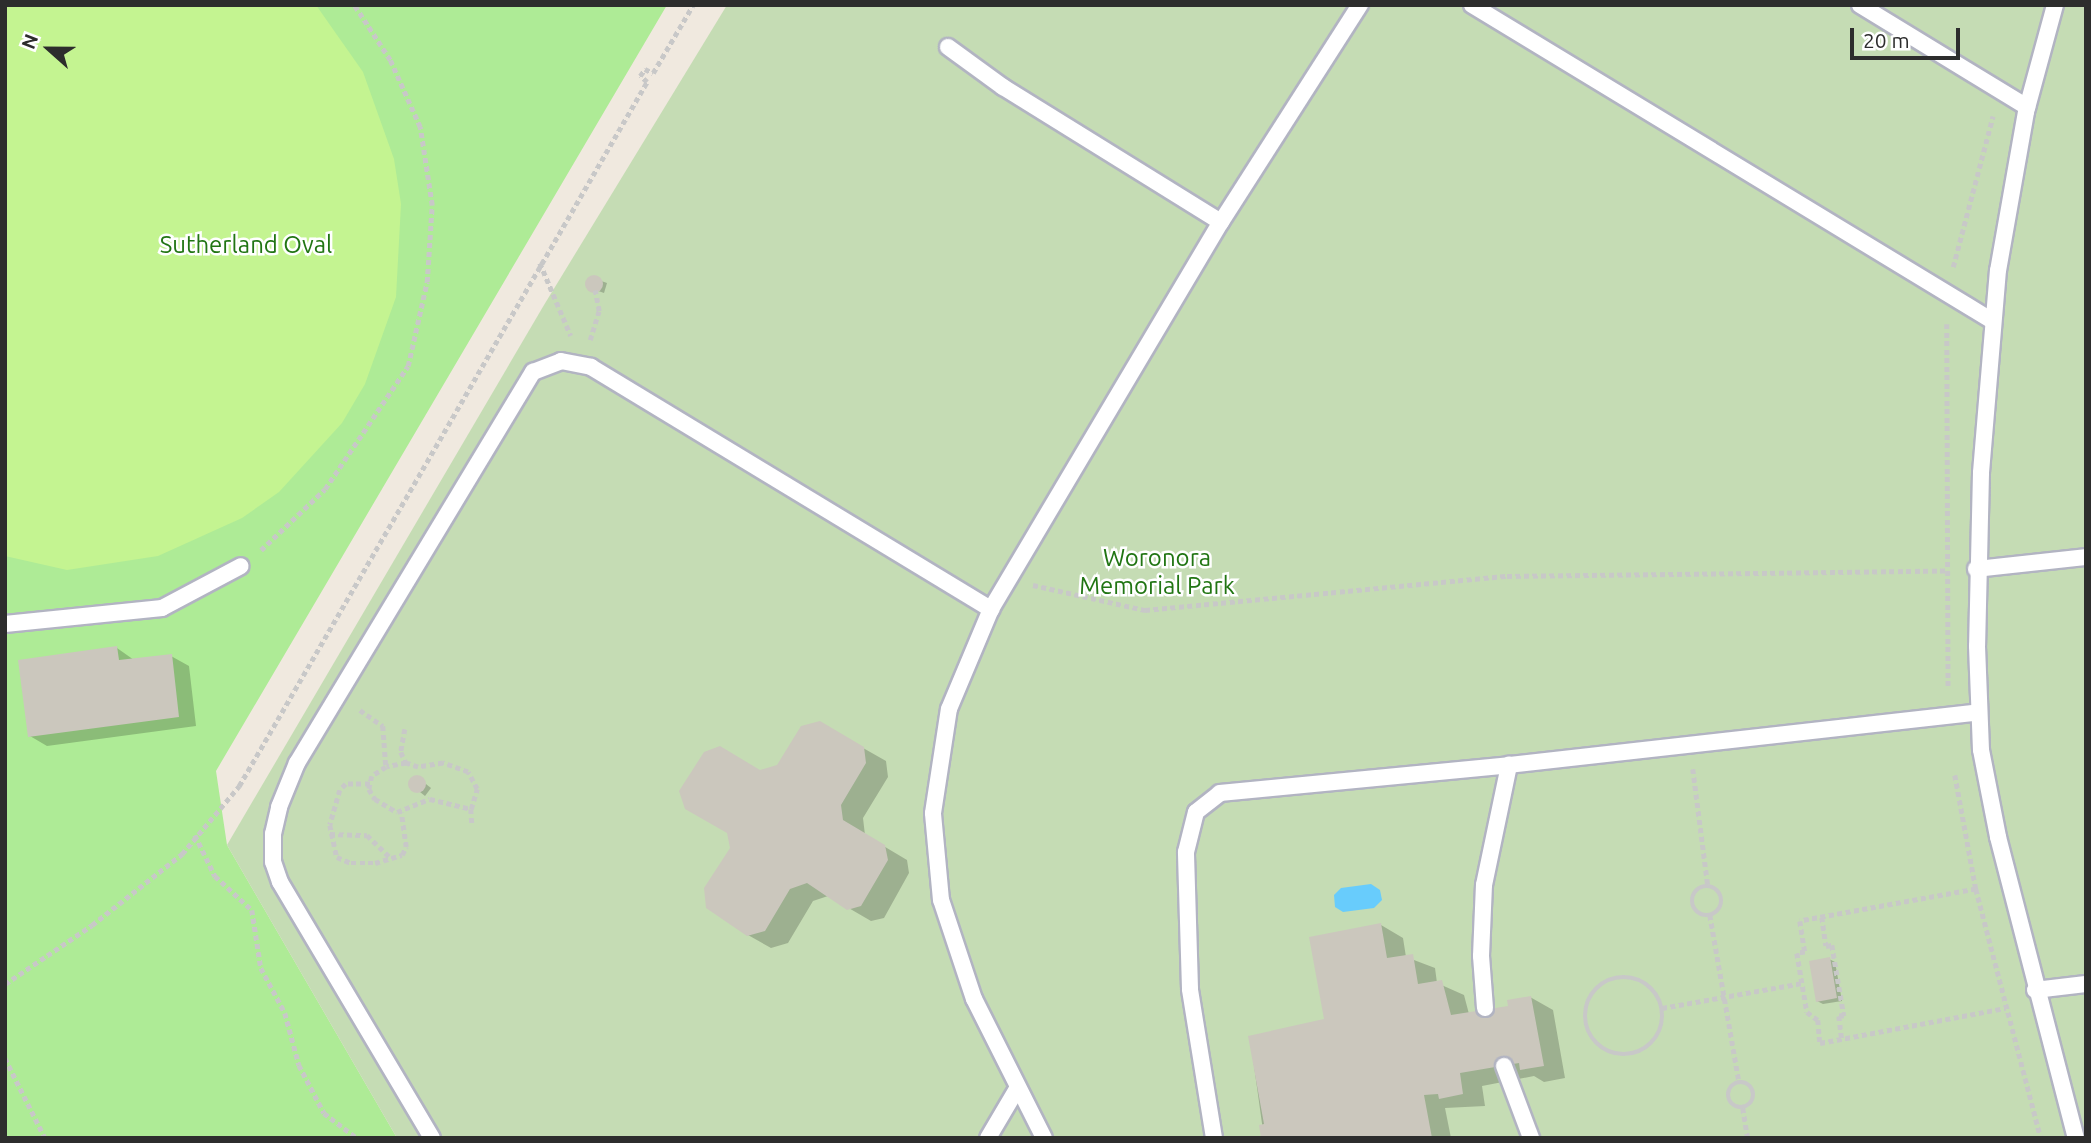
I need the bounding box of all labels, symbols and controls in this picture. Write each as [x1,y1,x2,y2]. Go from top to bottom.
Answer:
north arrow [14,14,84,84]
scale bar [1853,14,1963,58]
text: 20 m [1863,28,1910,52]
text: N [17,31,42,52]
park label: Sutherland Oval [160,231,332,259]
park label: Woronora Memorial Park [1079,544,1235,600]

